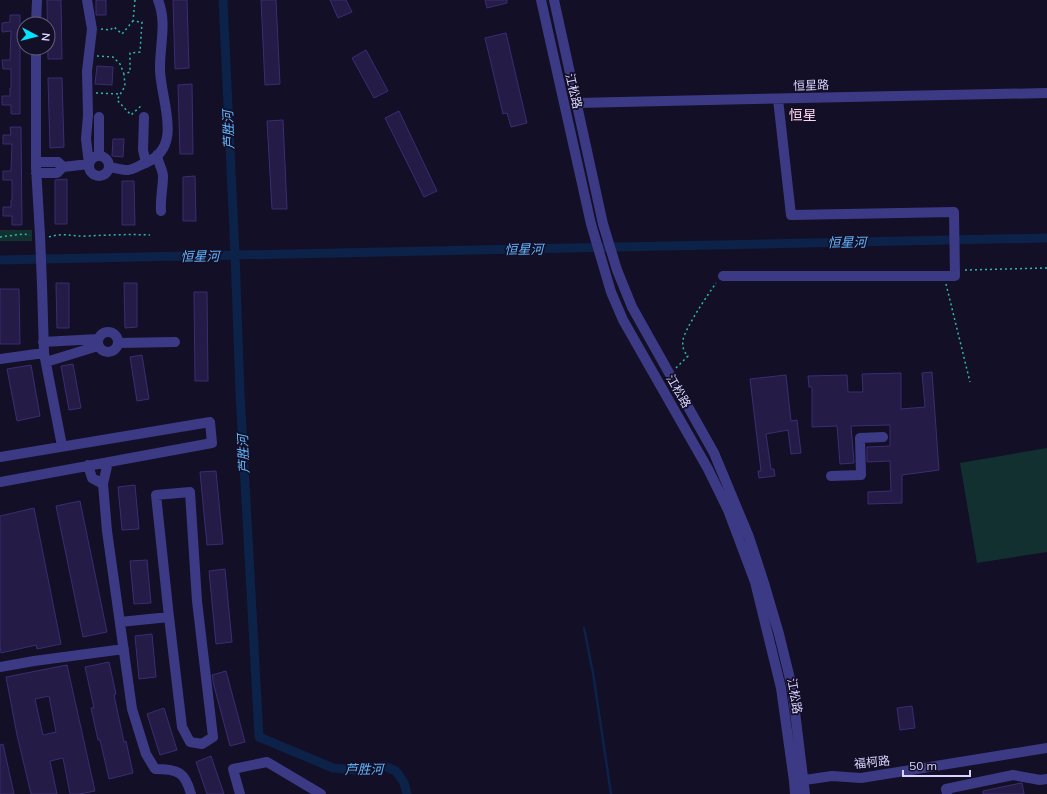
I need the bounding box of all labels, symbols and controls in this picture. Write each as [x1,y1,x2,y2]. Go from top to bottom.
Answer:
north arrow [16,16,56,56]
text: N [38,32,53,42]
street label: 江松路 [563,72,585,110]
street label: 恒星路 [793,77,829,93]
district label: 恒星 [789,106,817,124]
water label: 芦胜河 [219,107,237,150]
water label: 恒星河 [827,234,870,250]
water label: 恒星河 [504,241,547,257]
water label: 恒星河 [180,248,223,264]
street label: 江松路 [664,372,694,410]
water label: 芦胜河 [234,431,252,474]
street label: 江松路 [784,677,806,715]
scale bar [903,752,970,778]
street label: 福柯路 [853,753,891,771]
text: 50 m [909,758,937,773]
water label: 芦胜河 [344,761,387,777]

